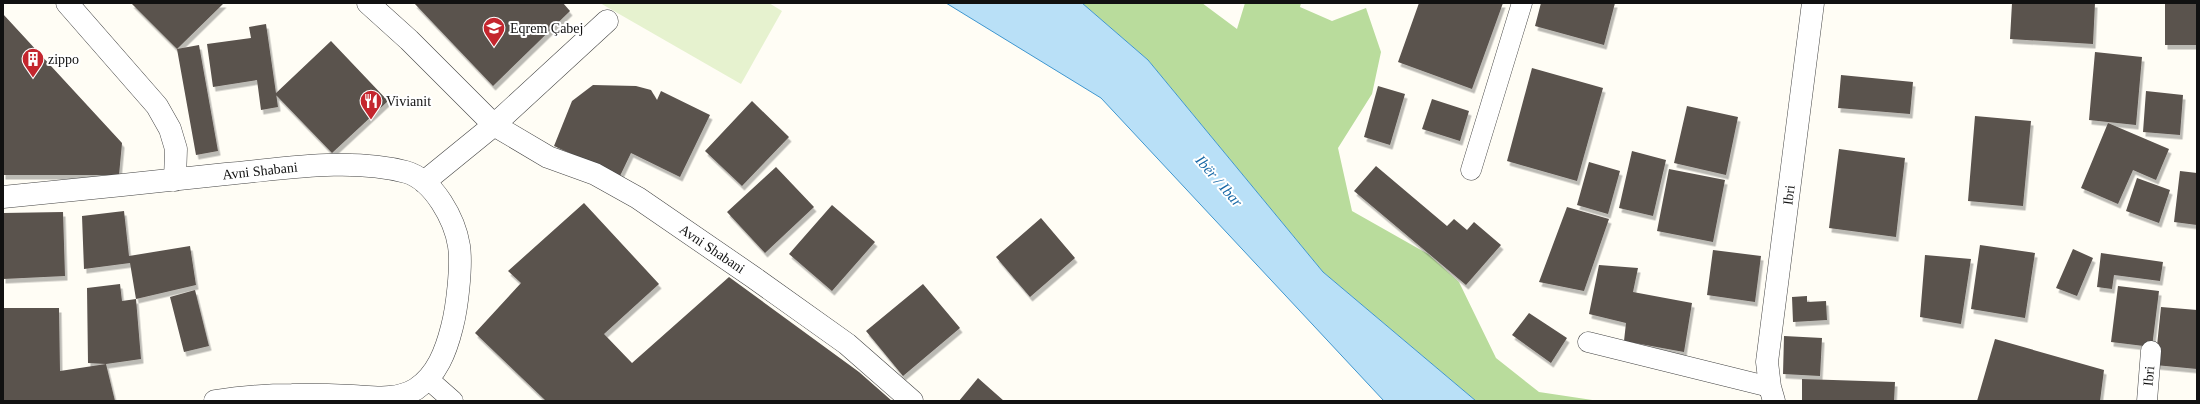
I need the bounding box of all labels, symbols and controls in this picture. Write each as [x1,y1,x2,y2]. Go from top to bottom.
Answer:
school or university icon: Eqrem Çabej [481,15,507,48]
place label: Eqrem Çabej [510,21,583,36]
building icon: zippo [20,46,46,79]
place label: zippo [48,52,79,67]
restaurant icon: Vivianit [358,88,384,121]
place label: Vivianit [386,94,431,109]
water label: Ibër / Ibar [1192,151,1246,210]
street label: Avni Shabani [222,160,298,182]
street label: Ibri [1780,184,1798,206]
street label: Avni Shabani [676,222,748,276]
street label: Ibri [2141,365,2157,387]

